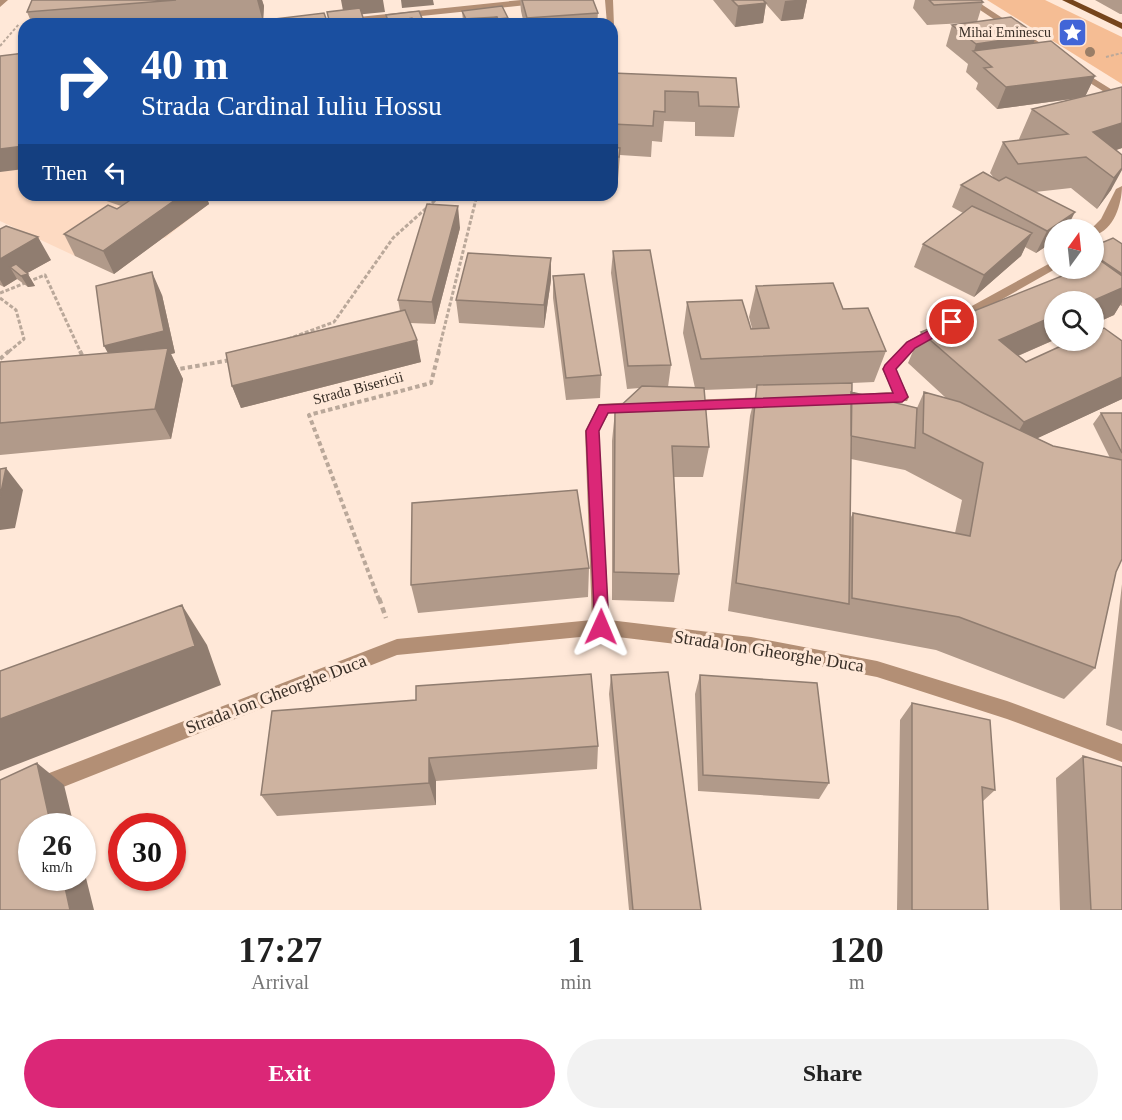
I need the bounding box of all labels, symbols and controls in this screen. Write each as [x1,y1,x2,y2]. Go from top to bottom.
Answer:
place icon: Mihai Eminescu [1056,16,1088,48]
place label: Mihai Eminescu [959,25,1051,40]
icon: right [42,42,120,120]
text: 40 m [141,42,229,88]
text: Strada Cardinal Iuliu Hossu [141,91,442,121]
icon: left [99,156,132,189]
text: Then [42,160,87,185]
north arrow [1044,219,1104,279]
map controls [1044,219,1104,351]
button: search [1044,291,1104,351]
pin [926,296,977,347]
icon: arrive [935,305,968,338]
street label: Strada Bisericii [311,368,405,408]
position arrow [569,595,633,659]
street label: Strada Ion Gheorghe Duca [673,626,865,676]
street label: Strada Ion Gheorghe Duca [183,650,369,738]
speed limit sign: 30 [108,813,186,891]
text: 26 [42,828,72,861]
text: km/h [42,859,72,875]
text: 17:27 [238,930,322,970]
text: 1 [567,930,585,970]
text: 120 [830,930,884,970]
text: Arrival [251,971,309,993]
text: min [560,971,592,993]
text: m [849,971,865,993]
button: Exit [24,1039,555,1108]
button: Share [567,1039,1098,1108]

